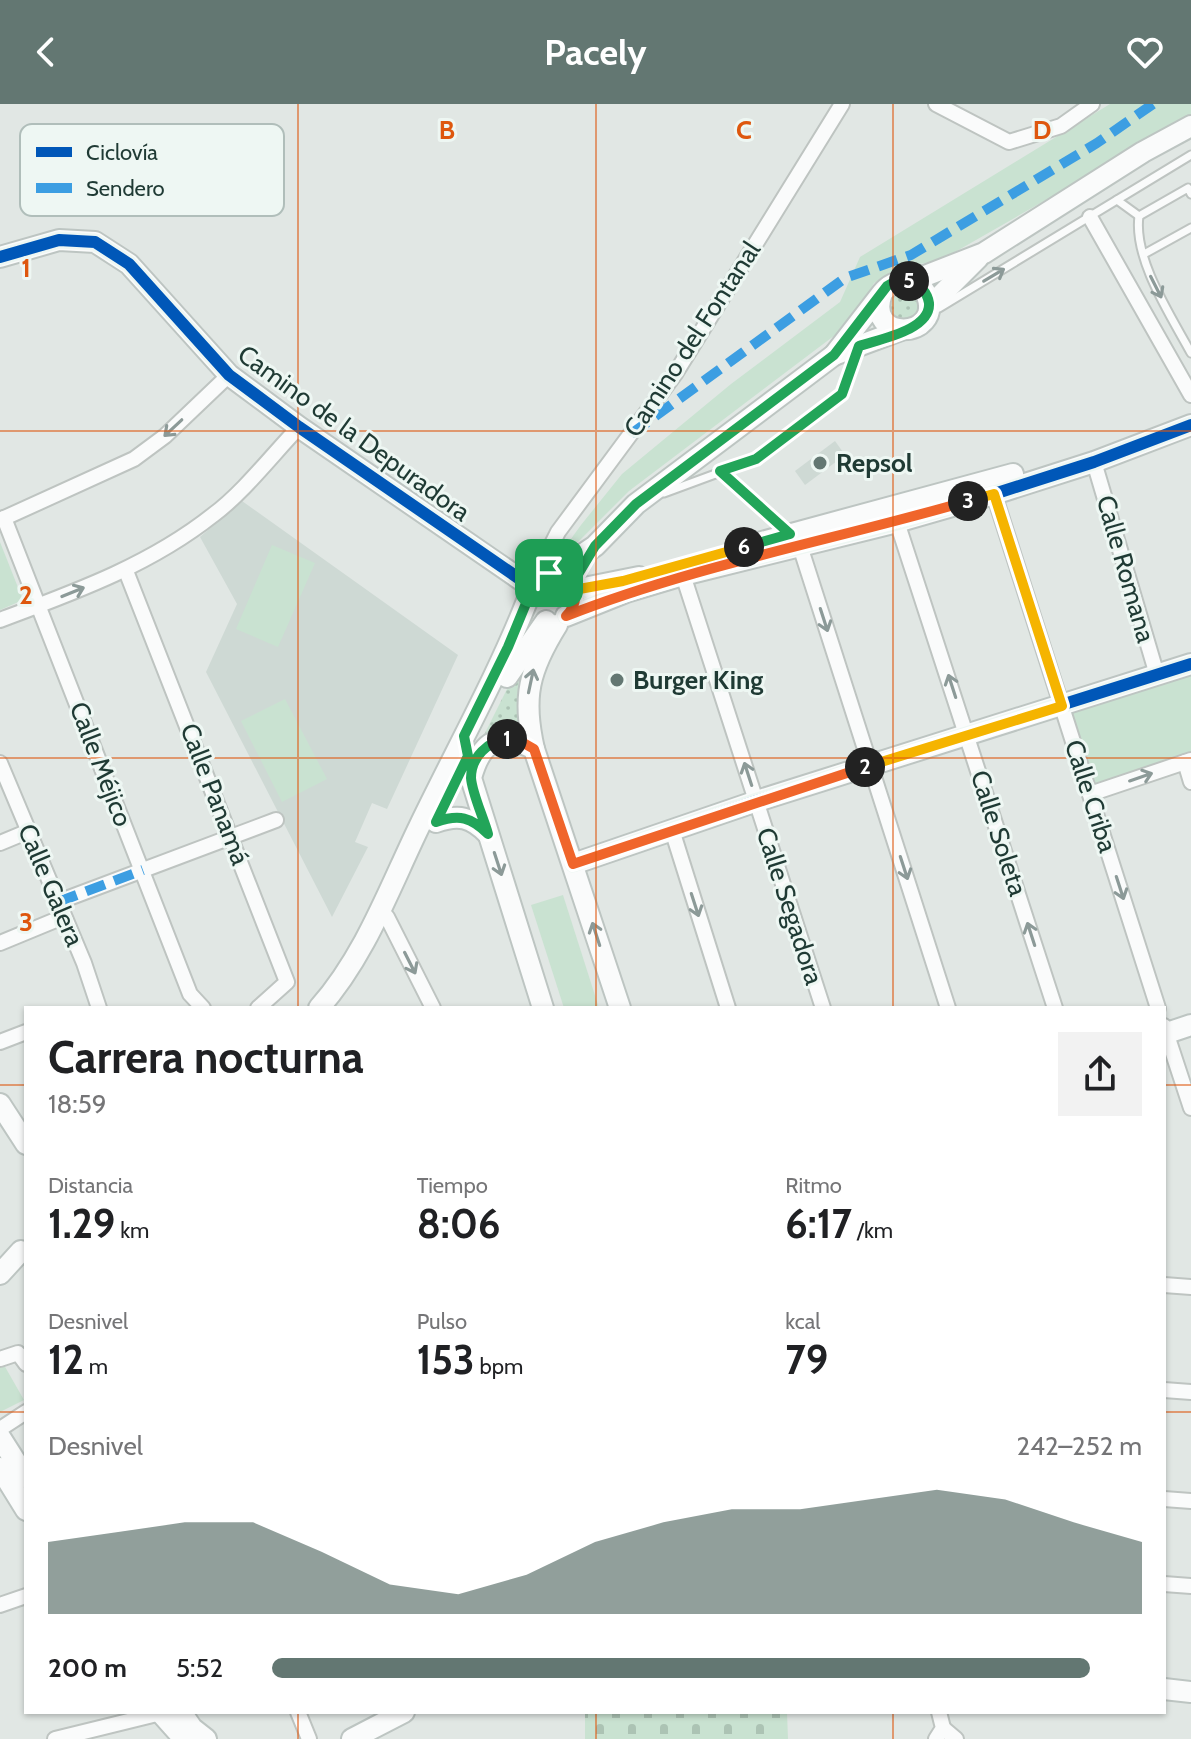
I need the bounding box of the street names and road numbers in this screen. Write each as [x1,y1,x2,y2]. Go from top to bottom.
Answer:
street label: Camino del Fontanal [617,235,767,443]
street label: Camino de la Depuradora [232,338,477,528]
street label: Calle Romana [1090,492,1162,647]
street label: Calle Méjico [63,697,139,831]
street label: Calle Panamá [173,719,257,870]
street label: Calle Criba [1058,736,1124,857]
street label: Calle Soleta [964,766,1034,900]
street label: Calle Galera [11,819,91,951]
street label: Calle Segadora [750,824,831,989]

